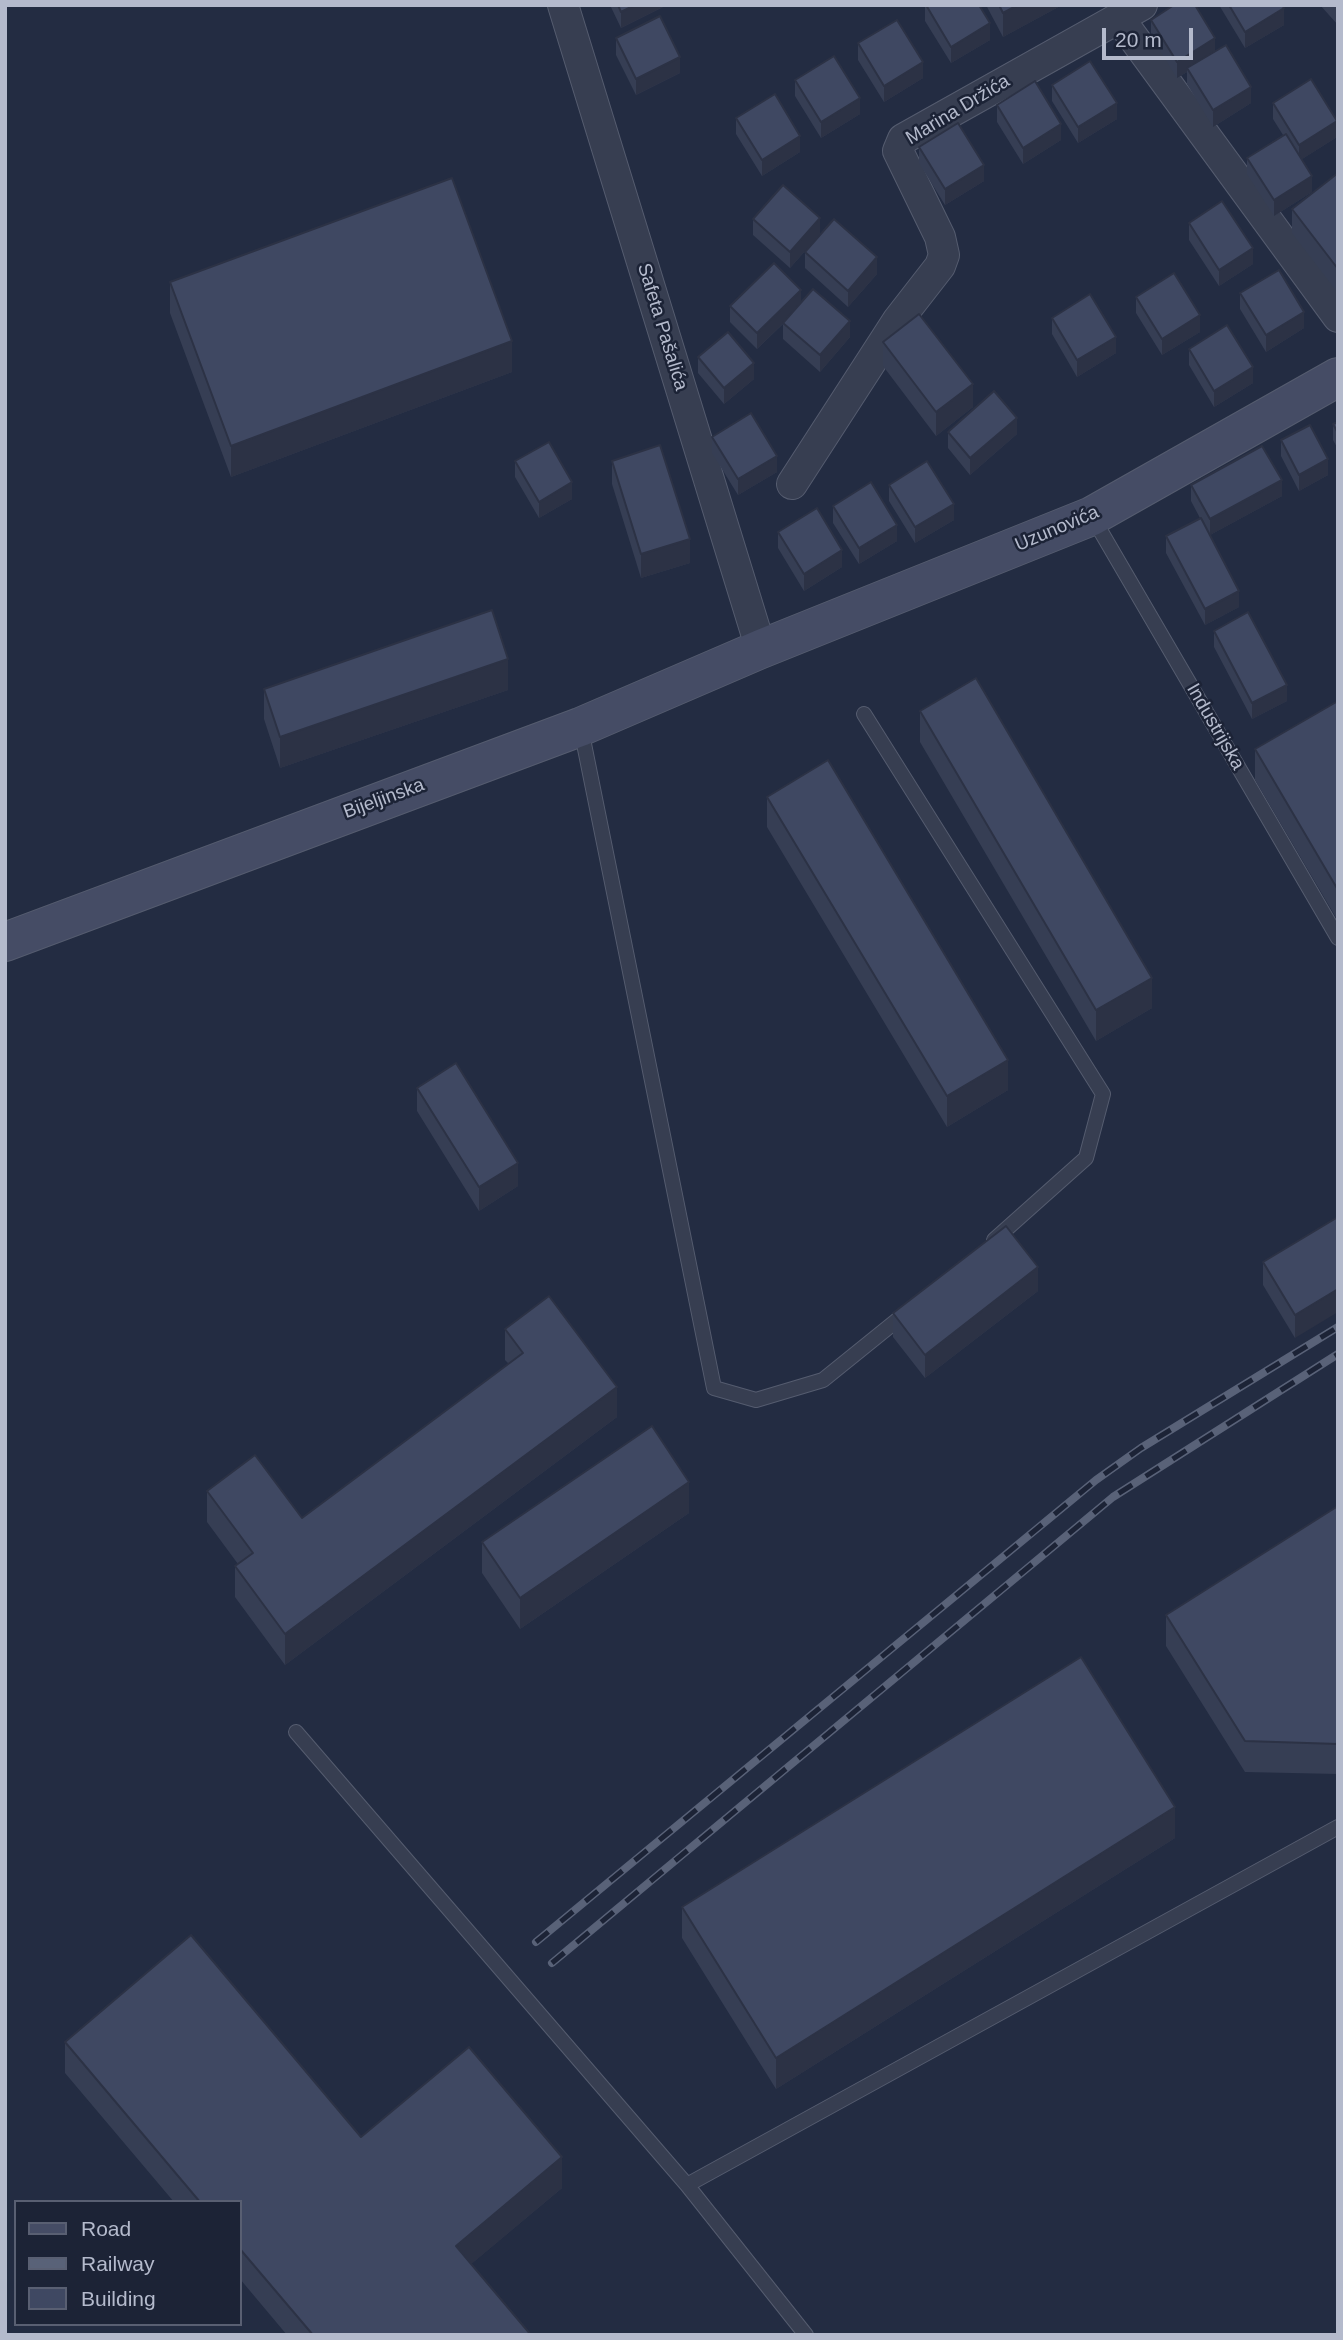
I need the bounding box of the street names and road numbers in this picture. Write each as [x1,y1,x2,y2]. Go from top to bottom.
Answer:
street label: Marina Držića [902,70,1014,150]
street label: Safeta Pašalića [632,261,692,393]
street label: Uzunovića [1012,501,1102,557]
street label: Industrijska [1181,680,1249,774]
street label: Bijeljinska [340,774,428,824]

